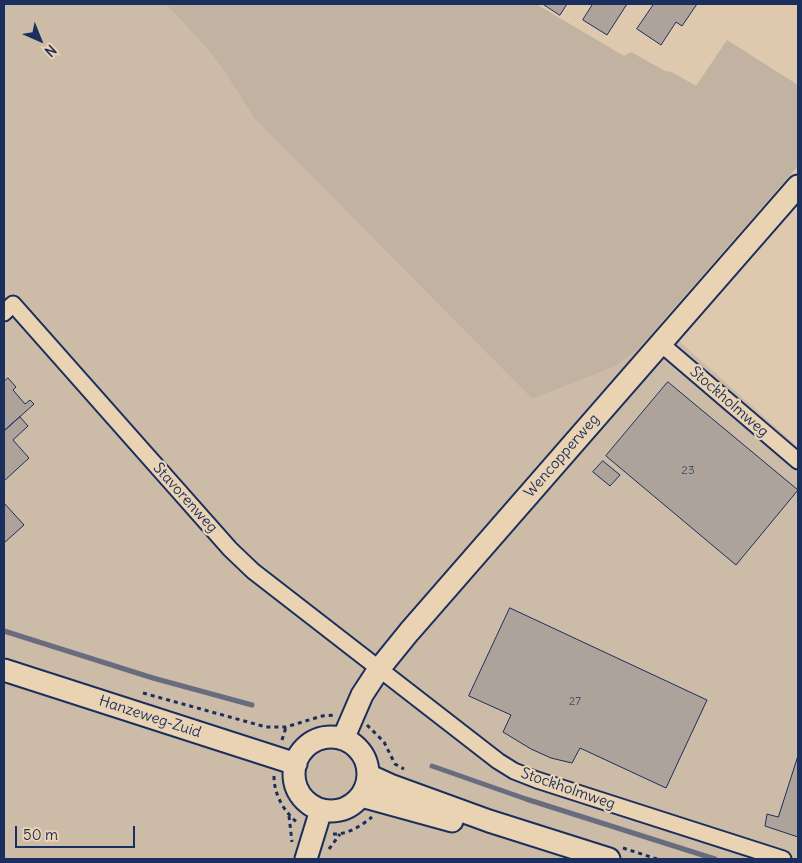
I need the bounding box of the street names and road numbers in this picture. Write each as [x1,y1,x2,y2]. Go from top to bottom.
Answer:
street label: Stockholmweg [686,363,772,441]
street label: Wencopperweg [521,410,603,502]
street label: Stavorenweg [149,459,221,537]
street label: Hanzeweg-Zuid [97,692,203,742]
street label: Stockholmweg [518,764,618,814]

